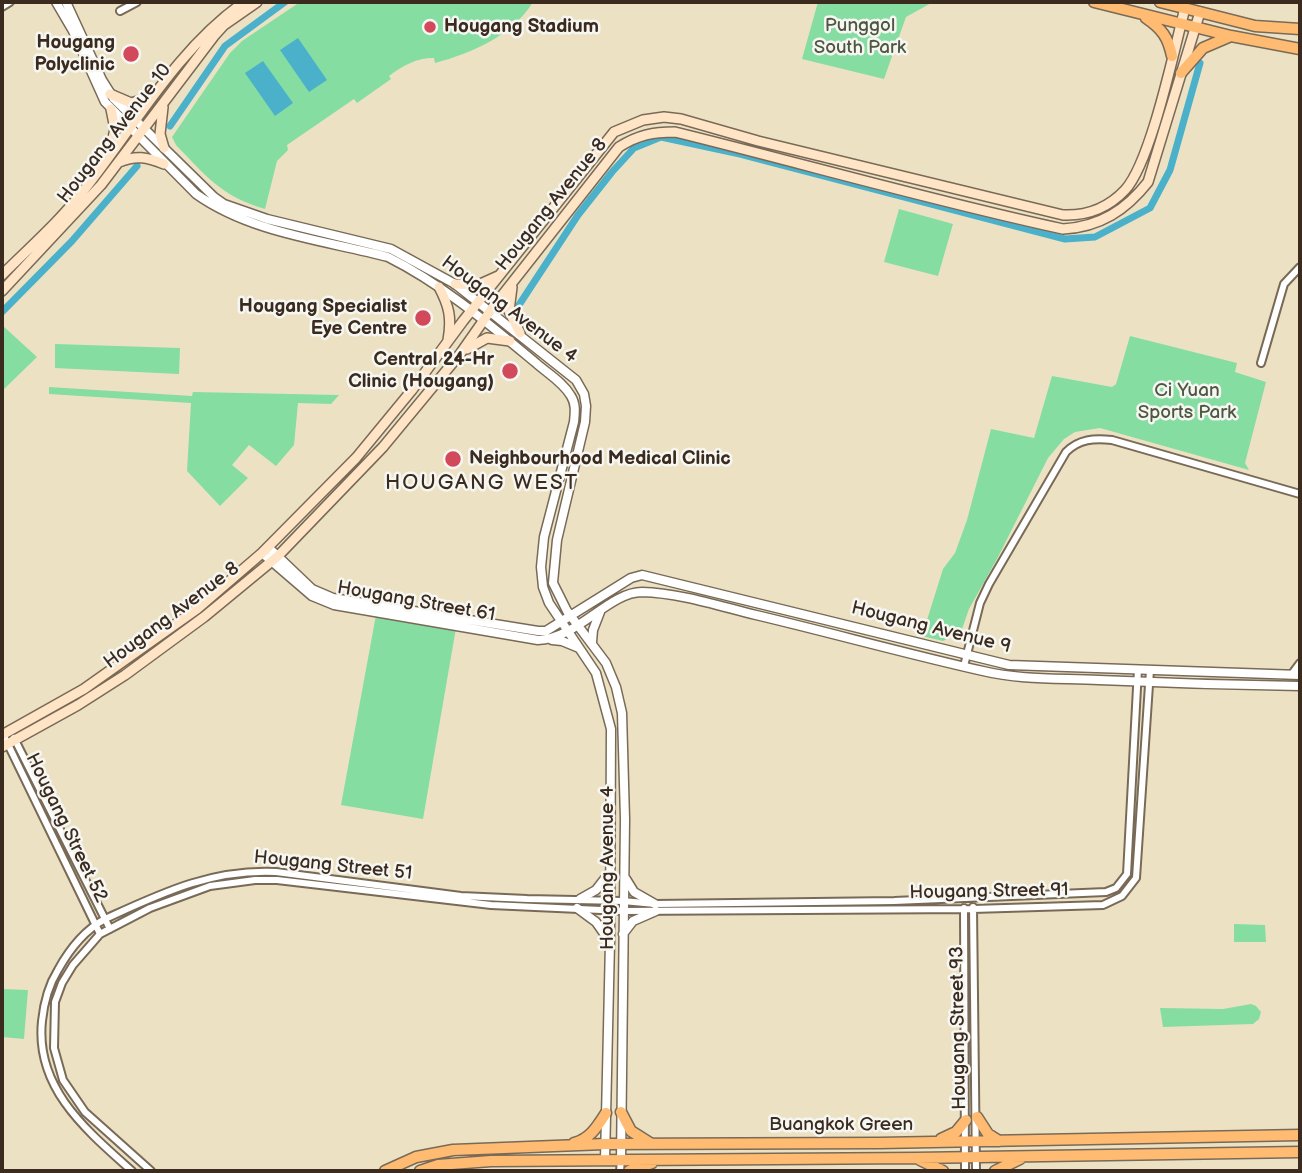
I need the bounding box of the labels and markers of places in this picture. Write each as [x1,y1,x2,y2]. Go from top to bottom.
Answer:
place label: Hougang Stadium [444,16,599,38]
marker: Hougang Stadium [422,19,438,35]
place label: Hougang Polyclinic [34,32,115,76]
marker: Hougang Polyclinic [121,44,141,64]
place label: Hougang Specialist Eye Centre [239,296,407,340]
marker: Hougang Specialist Eye Centre [413,308,433,328]
place label: Central 24-Hr Clinic (Hougang) [348,349,494,393]
marker: Central 24-Hr Clinic (Hougang) [500,361,520,381]
place label: Neighbourhood Medical Clinic [469,448,731,470]
marker: Neighbourhood Medical Clinic [443,449,463,469]

